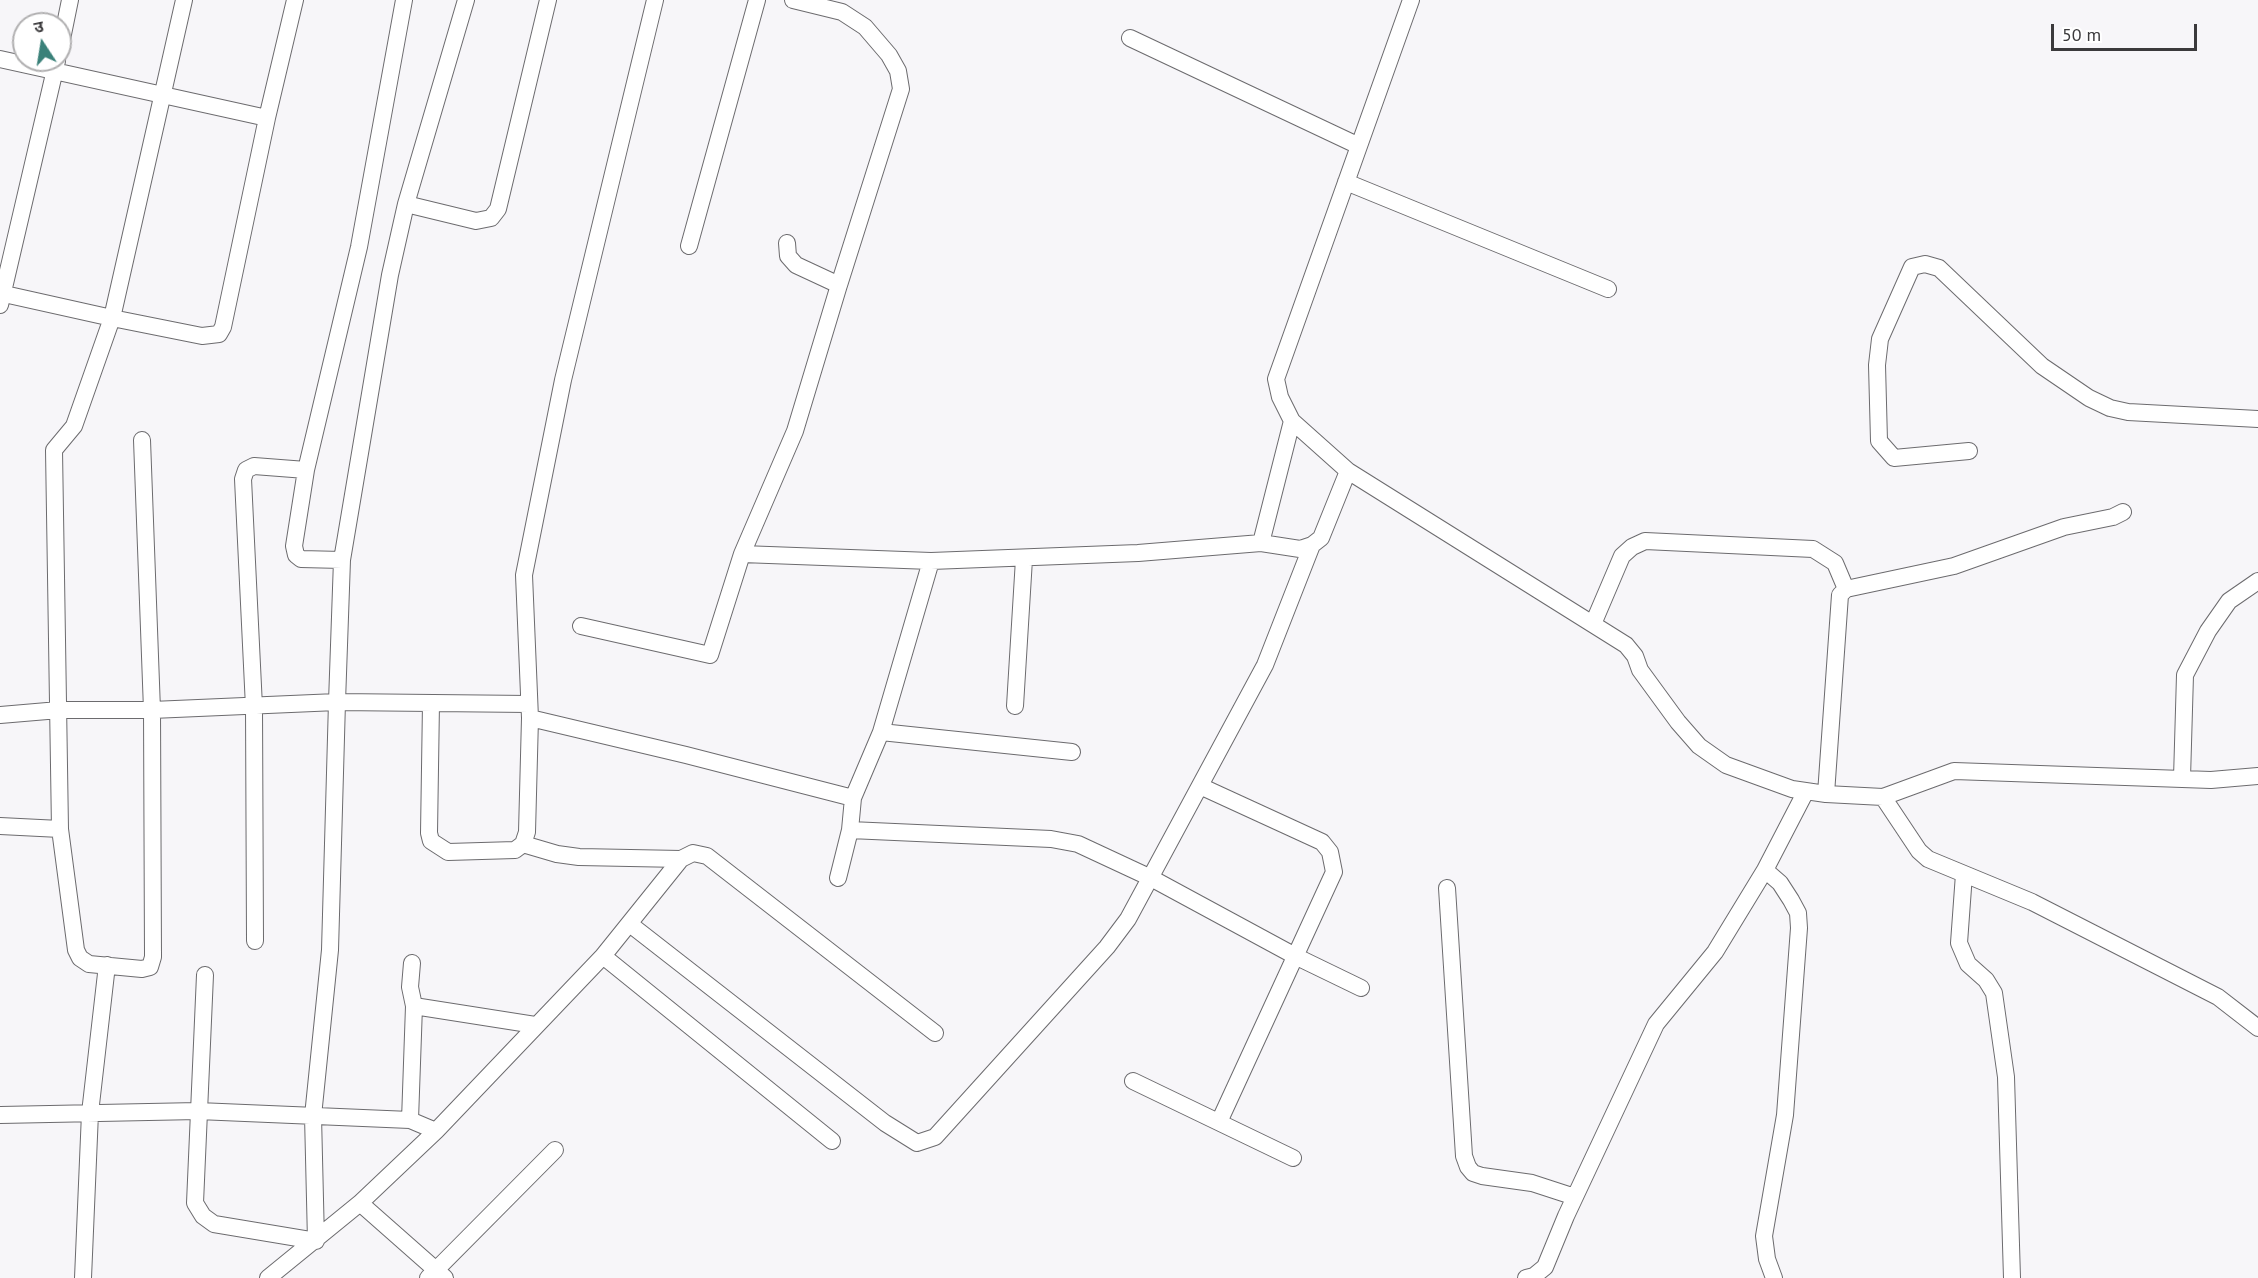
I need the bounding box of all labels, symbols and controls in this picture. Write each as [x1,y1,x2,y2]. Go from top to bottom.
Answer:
north arrow [12,12,72,72]
scale bar [2054,12,2200,50]
text: उ [32,16,45,37]
text: 50 m [2062,23,2101,46]

